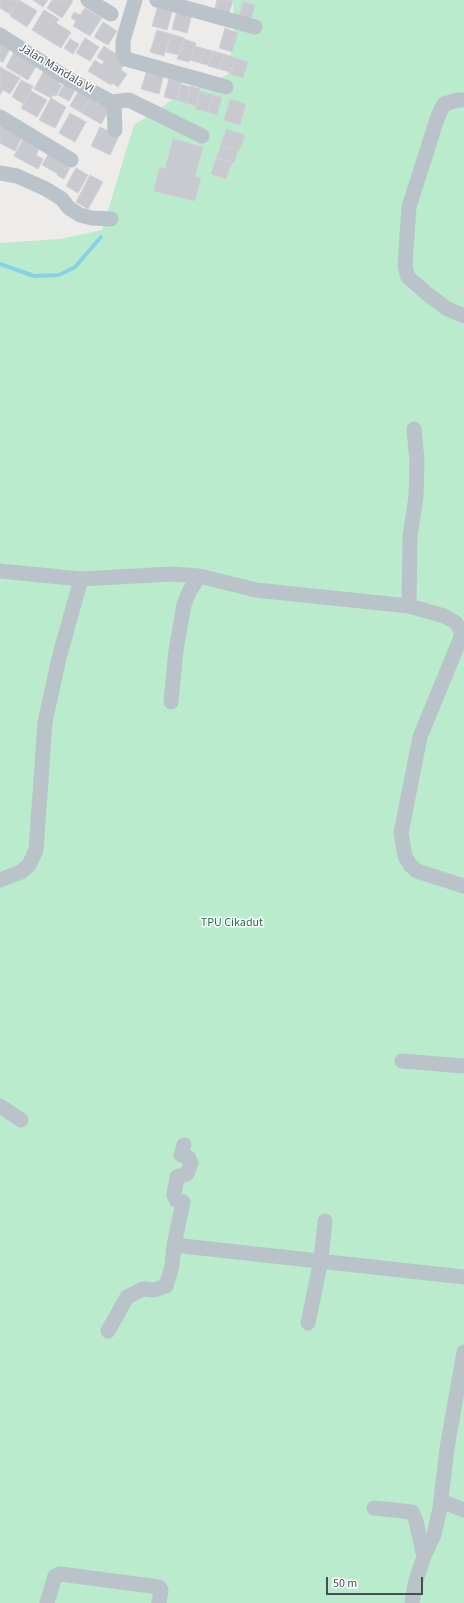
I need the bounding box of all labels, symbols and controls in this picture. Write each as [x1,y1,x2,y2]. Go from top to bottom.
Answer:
street label: Jalan Mandala VI [16,41,96,97]
park label: TPU Cikadut [201,916,263,930]
scale bar [328,1569,425,1595]
text: 50 m [333,1575,357,1592]

